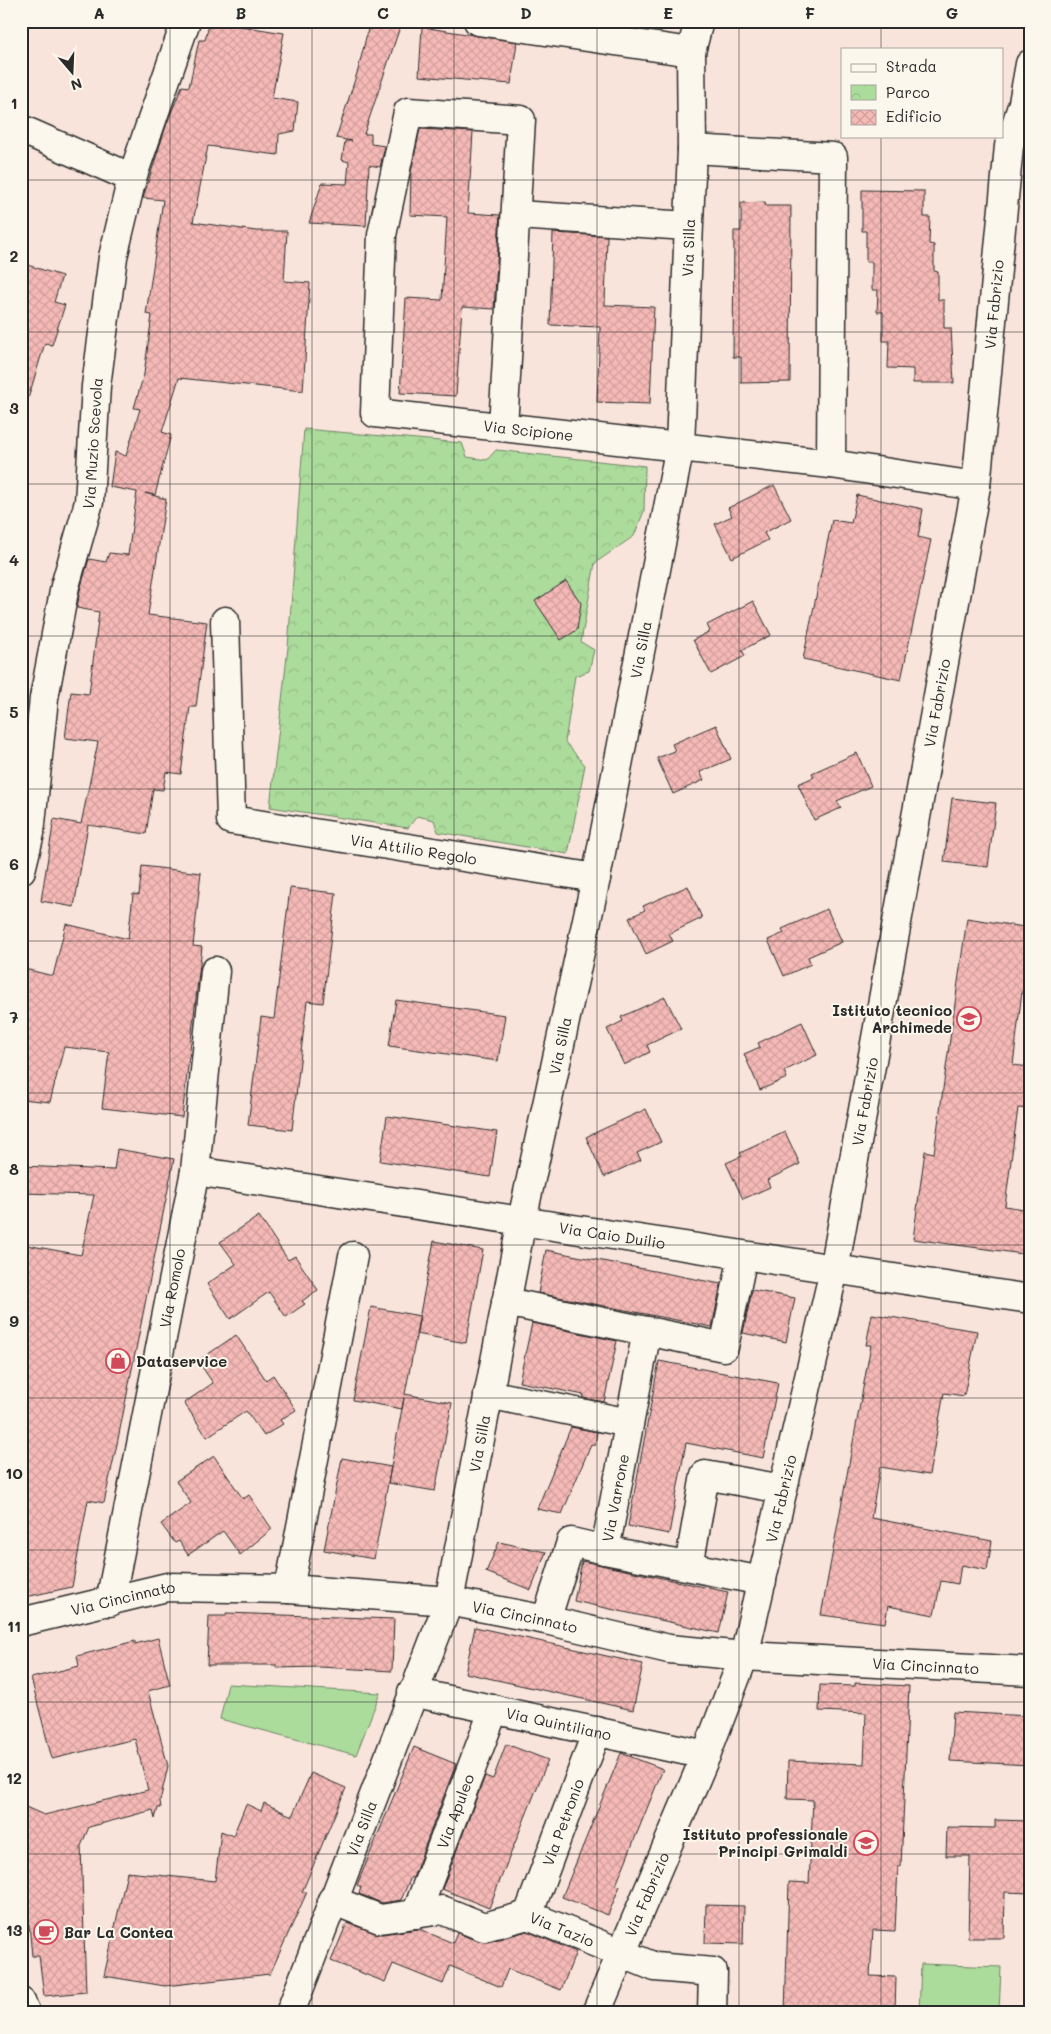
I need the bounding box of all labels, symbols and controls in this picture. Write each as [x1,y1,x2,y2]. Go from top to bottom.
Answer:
text: A [93,2,105,23]
text: B [236,2,246,23]
text: C [377,2,389,23]
text: D [520,2,532,23]
text: E [663,2,673,23]
text: F [805,2,815,23]
text: G [946,2,958,23]
north arrow [48,48,98,98]
legend [841,48,1004,138]
text: Strada [886,56,937,76]
text: N [68,74,85,95]
text: Parco [886,82,930,102]
text: 1 [10,92,18,113]
text: Edificio [886,106,942,126]
street label: Via Silla [677,218,699,277]
text: 2 [10,245,19,266]
street label: Via Fabrizio [979,259,1008,350]
street label: Via Muzio Scevola [77,376,107,511]
text: 3 [9,397,19,418]
street label: Via Scipione [482,415,575,445]
text: 4 [9,549,19,570]
street label: Via Silla [625,619,656,680]
street label: Via Fabrizio [919,657,955,749]
text: 5 [9,701,19,722]
street label: Via Attilio Regolo [349,829,478,869]
text: 6 [9,853,19,874]
place label: Istituto tecnico Archimede [832,1000,952,1037]
text: 7 [10,1006,19,1027]
school or university icon: Istituto tecnico Archimede [956,1006,982,1032]
street label: Via Silla [544,1015,576,1076]
street label: Via Fabrizio [847,1056,882,1148]
text: 8 [9,1158,19,1179]
street label: Via Caio Duilio [558,1217,667,1253]
street label: Via Romolo [154,1247,190,1329]
text: 9 [9,1310,19,1331]
shop icon: Dataservice [105,1348,131,1374]
place label: Dataservice [136,1351,227,1371]
street label: Via Silla [464,1413,494,1474]
street label: Via Varrone [597,1452,633,1543]
street label: Via Fabrizio [761,1453,801,1545]
text: 10 [5,1462,23,1483]
street label: Via Cincinnato [69,1577,176,1620]
street label: Via Cincinnato [471,1596,580,1637]
text: 11 [7,1615,21,1636]
street label: Via Cincinnato [872,1653,980,1678]
street label: Via Quintiliano [504,1702,613,1744]
text: 12 [6,1767,22,1788]
street label: Via Apuleo [432,1771,478,1851]
street label: Via Petronio [537,1776,588,1869]
street label: Via Silla [341,1797,381,1859]
place label: Istituto professionale Principi Grimaldi [683,1824,848,1861]
school or university icon: Istituto professionale Principi Grimaldi [853,1830,879,1856]
street label: Via Fabrizio [620,1849,673,1940]
street label: Via Tazio [527,1907,597,1951]
text: 13 [6,1919,23,1940]
cafe icon: Bar La Contea [33,1919,59,1945]
place label: Bar La Contea [64,1922,174,1942]

